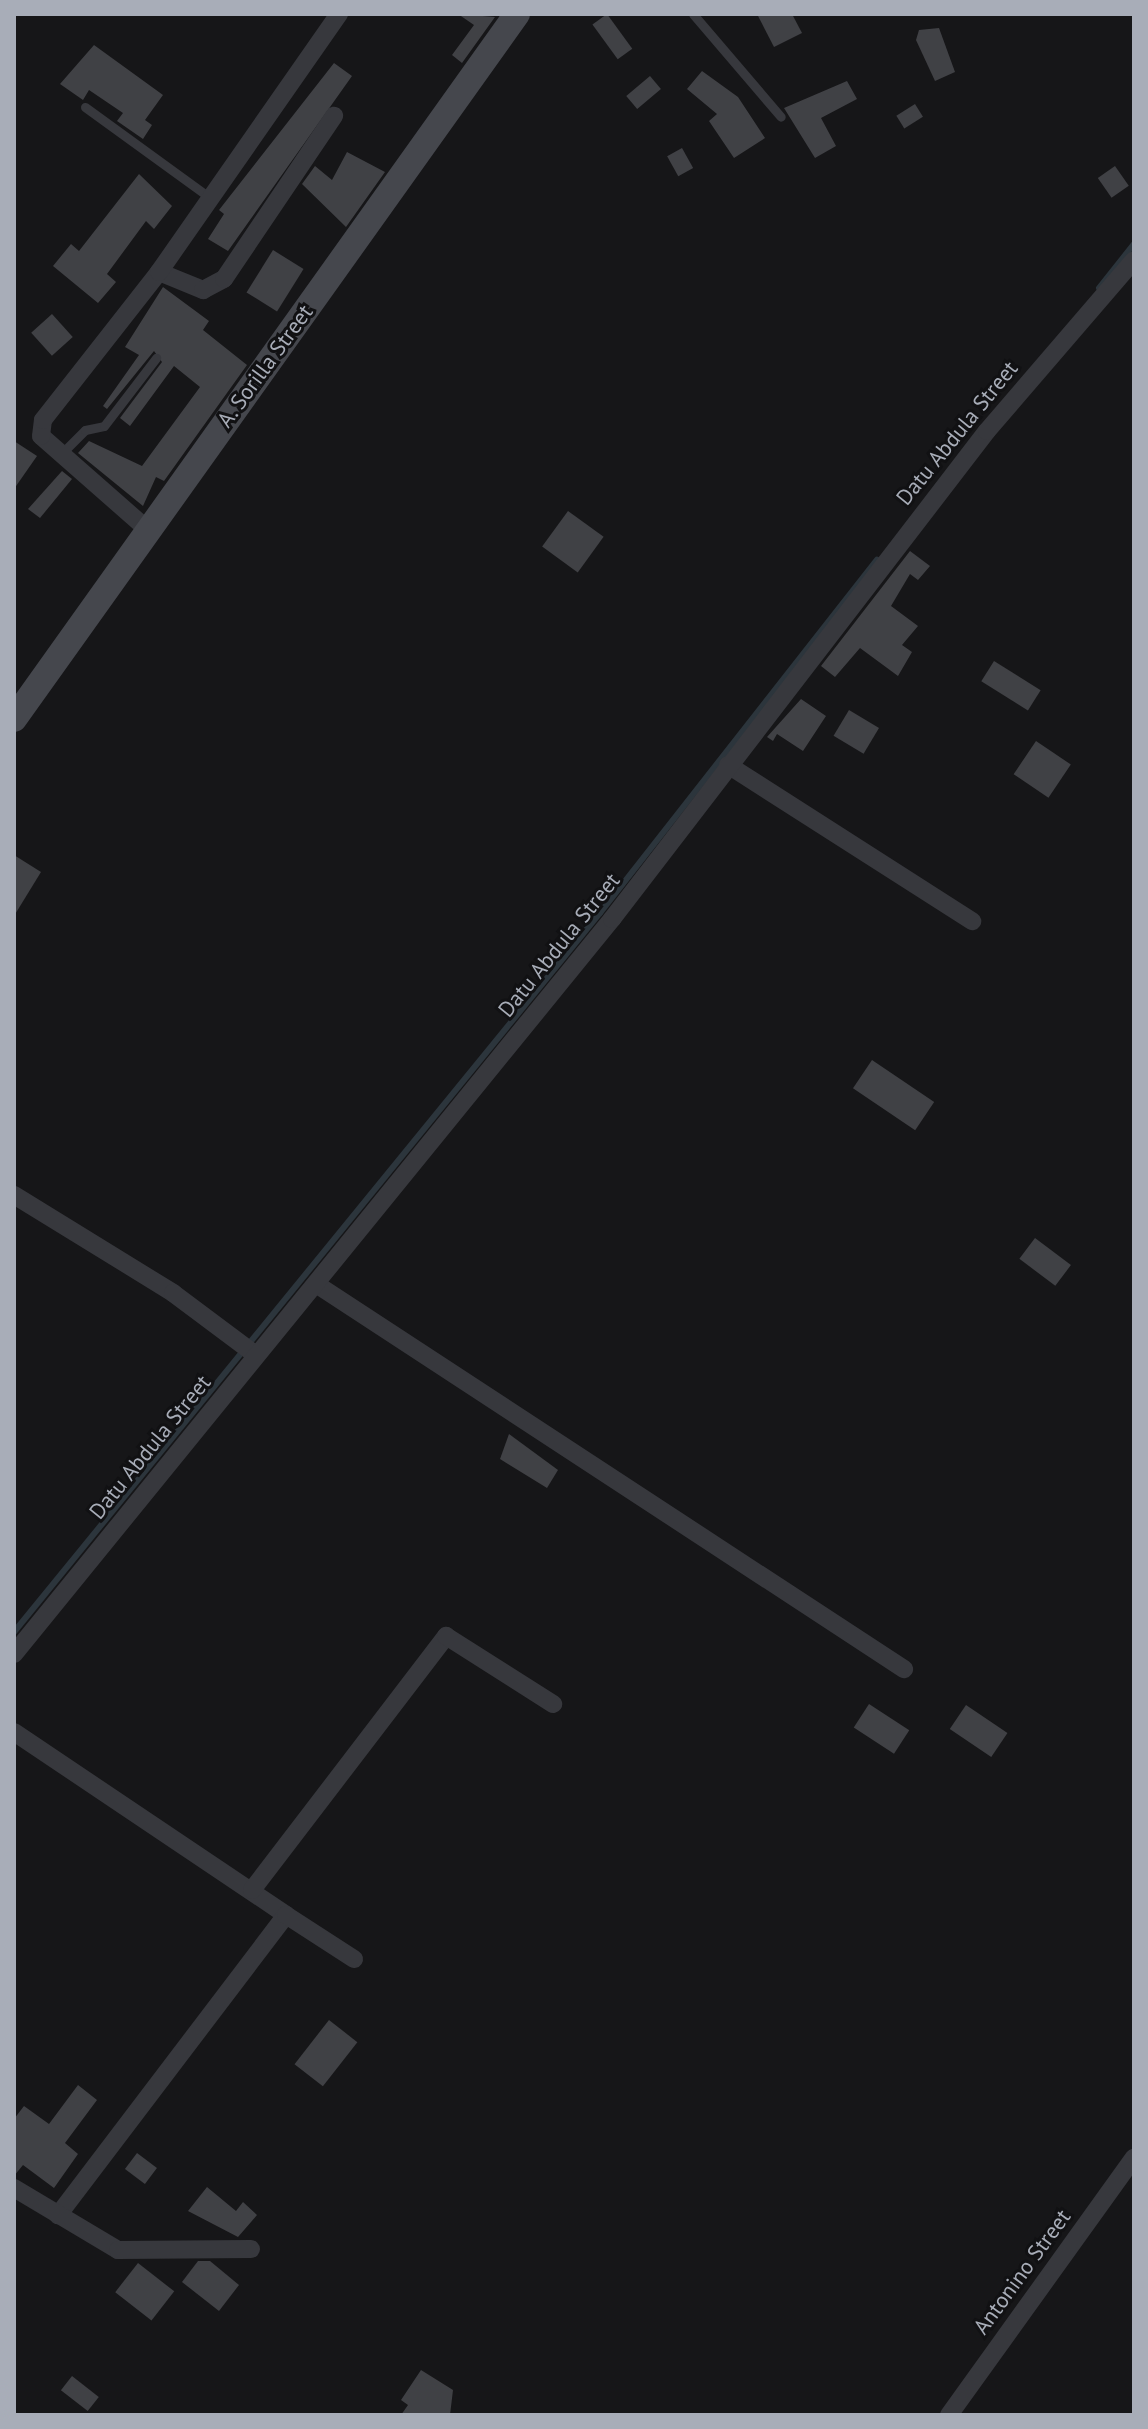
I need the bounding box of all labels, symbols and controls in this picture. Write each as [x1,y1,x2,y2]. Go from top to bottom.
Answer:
street label: A. Sorilla Street [211,299,319,433]
street label: Datu Abdula Street [891,355,1023,511]
street label: Datu Abdula Street [493,867,625,1023]
street label: Datu Abdula Street [84,1369,216,1525]
street label: Antonino Street [968,2204,1076,2340]

